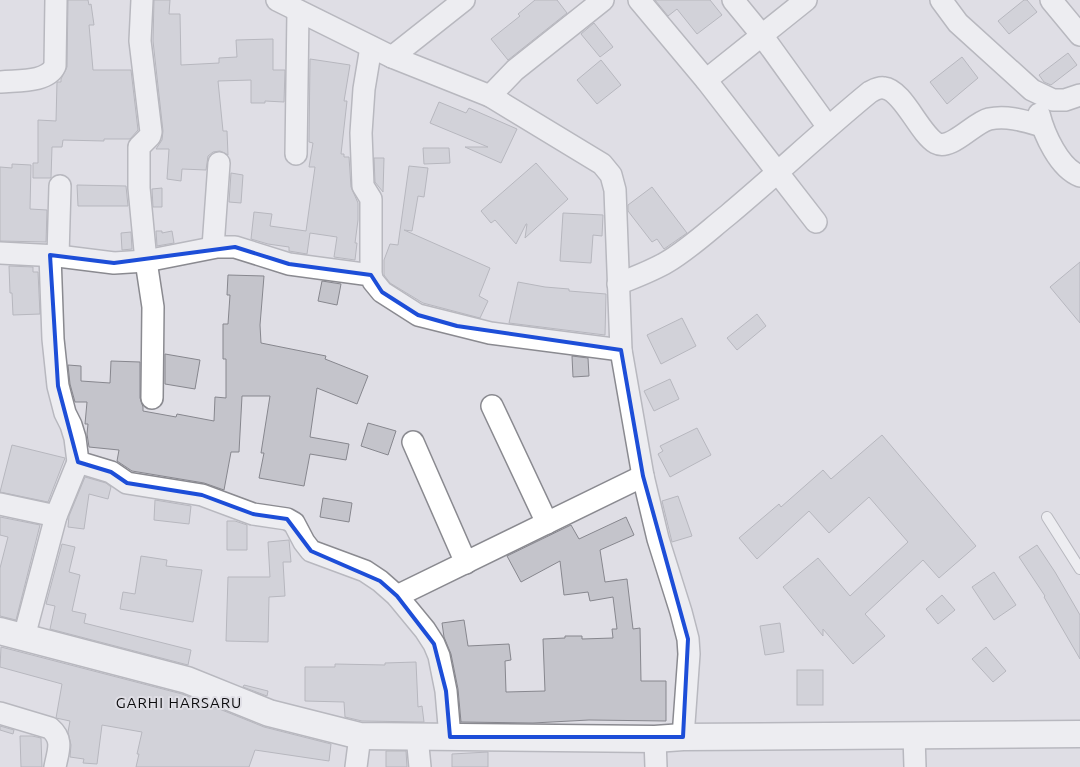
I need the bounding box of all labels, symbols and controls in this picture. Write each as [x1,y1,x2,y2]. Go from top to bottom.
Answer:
district label: GARHI HARSARU [116,694,242,711]

